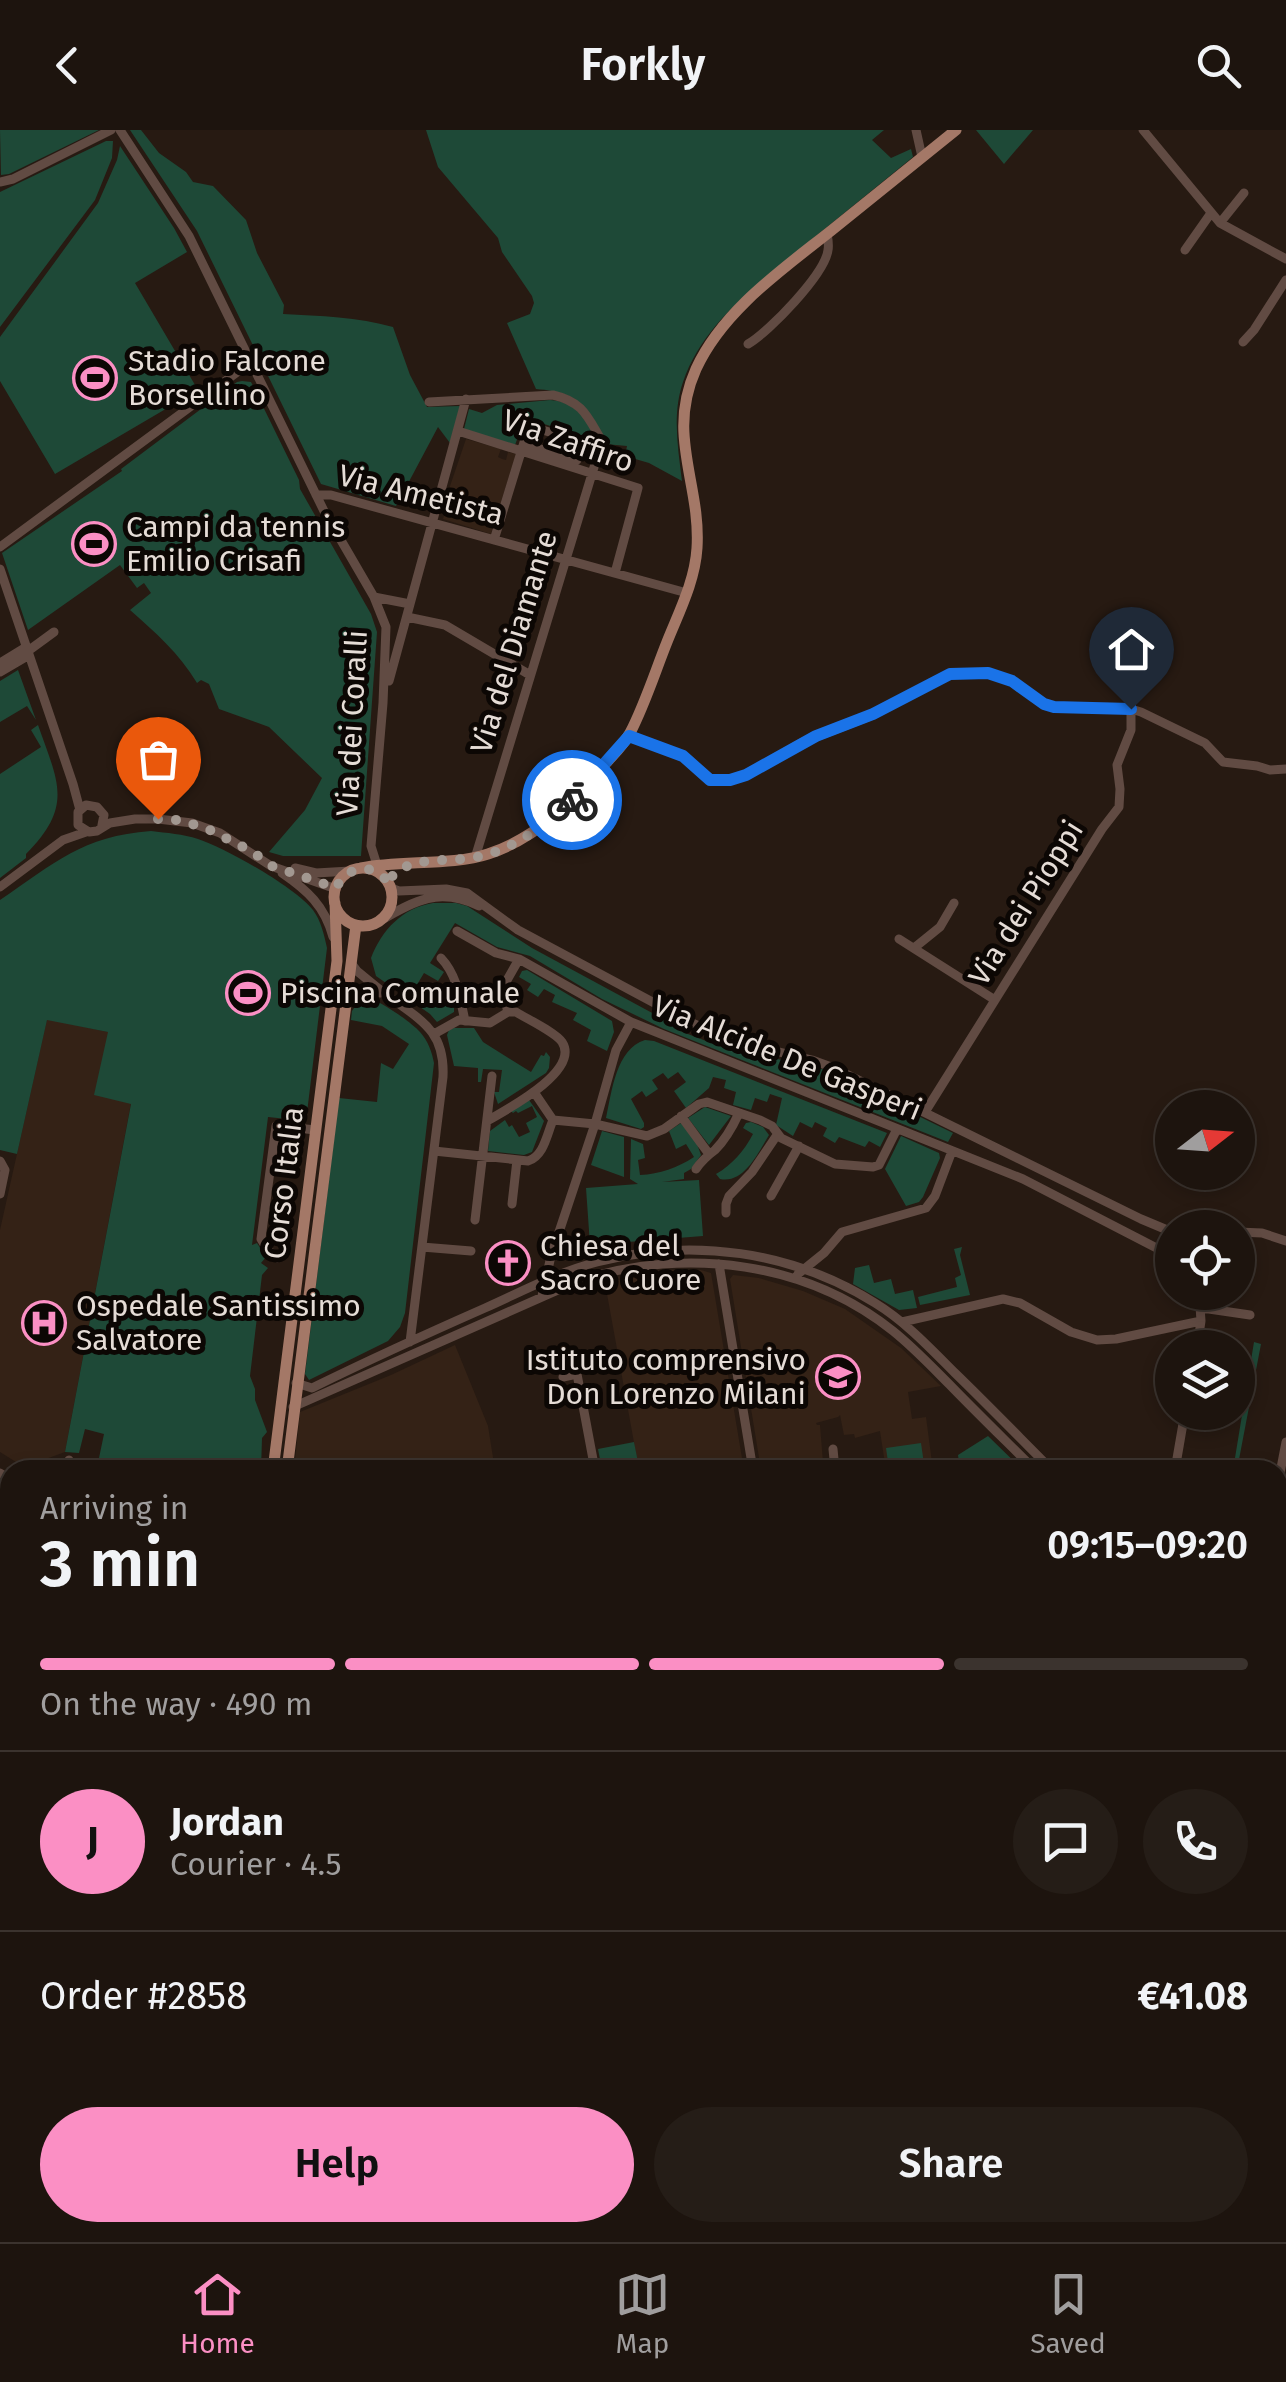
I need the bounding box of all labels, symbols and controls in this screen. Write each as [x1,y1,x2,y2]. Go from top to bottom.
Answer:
icon: back [40,38,95,93]
text: Forkly [581,38,705,92]
icon: search [1191,38,1246,93]
place label: Stadio Falcone Borsellino [128,343,326,413]
sports icon: Stadio Falcone Borsellino [72,355,118,401]
street label: Via Zaffiro [498,402,638,480]
street label: Via Ametista [335,457,507,533]
place label: Campi da tennis Emilio Crisafi [126,509,345,579]
sports icon: Campi da tennis Emilio Crisafi [71,521,117,567]
street label: Via del Diamante [463,526,565,758]
pin [1089,607,1174,710]
icon: home [1104,622,1159,677]
street label: Via dei Coralli [329,629,375,817]
pin [116,717,201,820]
icon: bag [131,732,186,787]
courier [522,750,622,850]
icon: bike [545,773,600,828]
street label: Via dei Pioppi [961,814,1091,992]
sports icon: Piscina Comunale [225,970,271,1016]
place label: Piscina Comunale [280,975,520,1011]
street label: Via Alcide De Gasperi [647,988,927,1128]
north arrow [1155,1090,1255,1190]
map controls [1155,1090,1255,1430]
street label: Corso Italia [257,1105,311,1261]
button: locate [1155,1210,1255,1310]
place label: Chiesa del Sacro Cuore [540,1228,701,1298]
church icon: Chiesa del Sacro Cuore [485,1240,531,1286]
place label: Ospedale Santissimo Salvatore [76,1288,361,1358]
hospital icon: Ospedale Santissimo Salvatore [21,1300,67,1346]
button: layers [1155,1330,1255,1430]
place label: Istituto comprensivo Don Lorenzo Milani [526,1342,806,1412]
school or university icon: Istituto comprensivo Don Lorenzo Milani [815,1354,861,1400]
text: Arriving in [40,1489,188,1527]
text: 09:15–09:20 [1047,1522,1248,1568]
text: 3 min [40,1525,200,1603]
text: On the way · 490 m [40,1685,312,1723]
button: chat [1013,1789,1118,1894]
button: phone [1143,1789,1248,1894]
text: Jordan [170,1799,284,1845]
text: J [86,1818,99,1864]
text: Courier · 4.5 [170,1845,341,1883]
text: Order #2858 [40,1973,247,2019]
text: €41.08 [1137,1973,1248,2019]
button: Help [40,2107,634,2222]
button: Share [654,2107,1248,2222]
tab: Home [180,2267,255,2360]
tab: Map [615,2267,670,2360]
tab: Saved [1030,2267,1106,2360]

